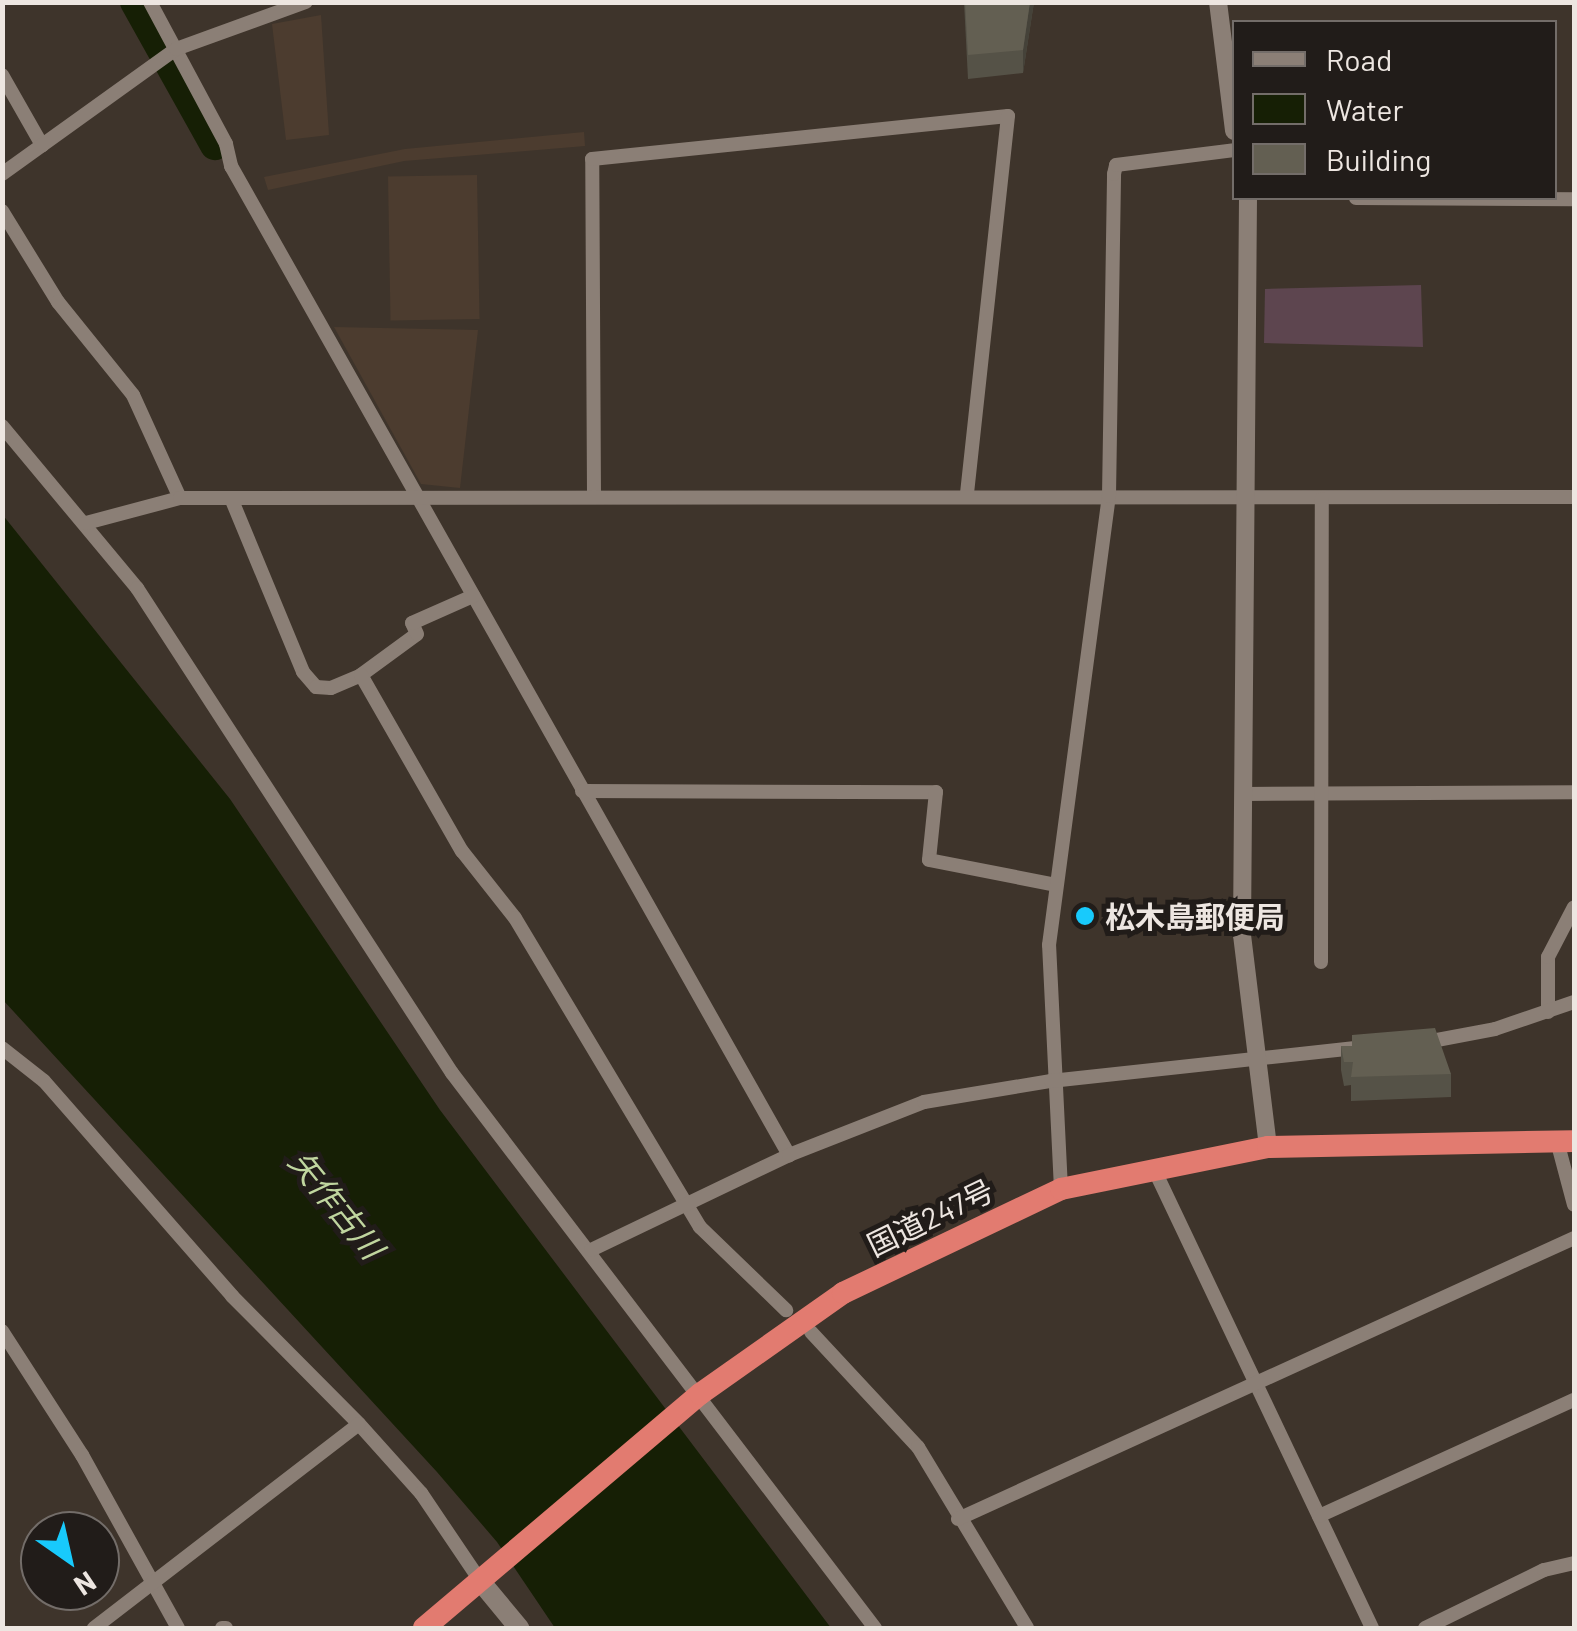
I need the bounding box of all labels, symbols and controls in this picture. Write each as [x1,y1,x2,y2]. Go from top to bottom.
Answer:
legend [1232,20,1557,200]
text: Road [1326,41,1392,77]
text: Water [1326,91,1404,127]
text: Building [1326,141,1431,177]
place label: 松木島郵便局 [1105,898,1285,934]
marker: 松木島郵便局 [1074,905,1096,927]
water label: 矢作古川 [282,1142,392,1266]
street label: 国道247号 [861,1171,999,1263]
north arrow [20,1511,120,1611]
text: N [68,1565,103,1604]

